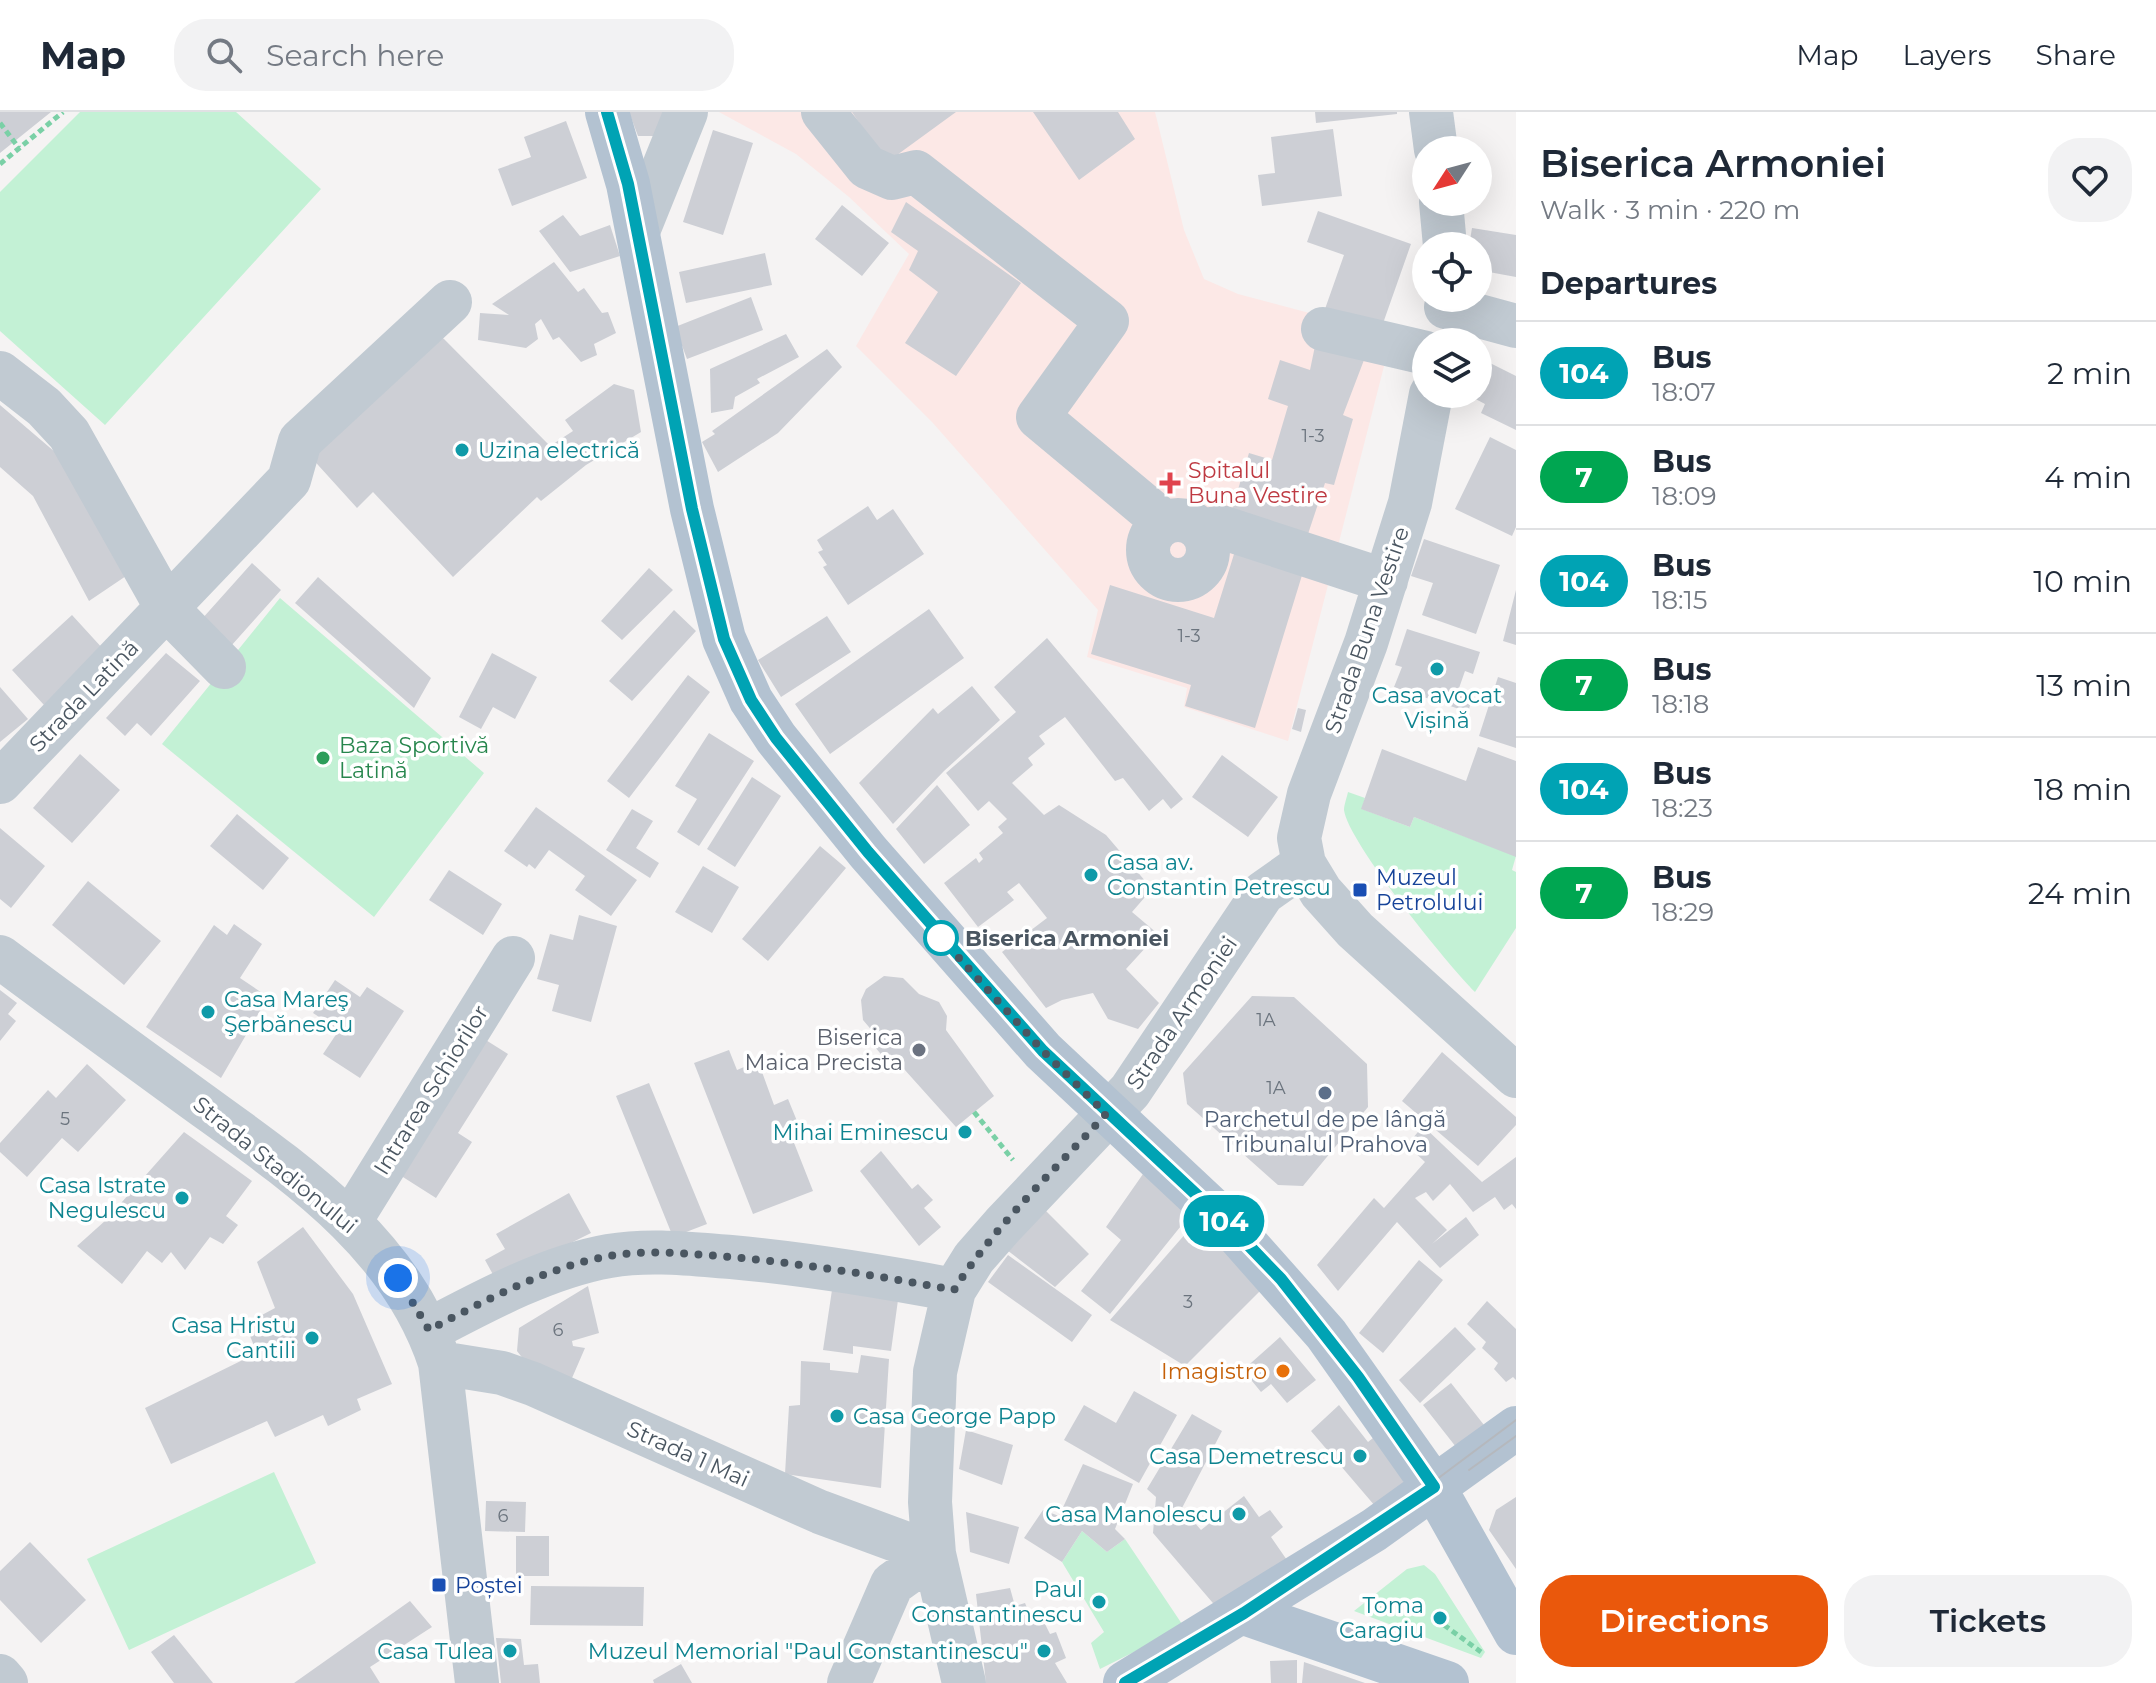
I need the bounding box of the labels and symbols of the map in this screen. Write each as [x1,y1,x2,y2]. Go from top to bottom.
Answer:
north arrow [1412,136,1492,216]
house number: 1-3 [1301,425,1325,447]
place label: Uzina electrică [478,437,640,464]
marker: Uzina electrică [453,441,471,459]
place label: Spitalul Buna Vestire [1188,457,1328,509]
marker: Spitalul Buna Vestire [1159,472,1181,494]
street label: Strada Buna Vestire [1319,523,1415,737]
house number: 1-3 [1177,625,1201,647]
street label: Strada Latină [24,634,144,758]
marker: Casa avocat Vișină [1428,660,1446,678]
place label: Casa avocat Vișină [1372,682,1502,734]
place label: Baza Sportivă Latină [339,732,489,784]
marker: Baza Sportivă Latină [314,749,332,767]
place label: Casa av. Constantin Petrescu [1107,849,1331,901]
place label: Muzeul Petrolului [1376,864,1483,916]
marker: Casa av. Constantin Petrescu [1082,866,1100,884]
marker: Muzeul Petrolului [1351,881,1369,899]
marker: Biserica Armoniei [924,921,958,955]
place label: Biserica Armoniei [965,925,1169,952]
street label: Strada Armoniei [1121,931,1243,1095]
place label: Casa Mareş Şerbănescu [224,986,353,1038]
street label: Intrarea Schiorilor [368,1000,494,1180]
marker: Casa Mareş Şerbănescu [199,1003,217,1021]
house number: 1A [1256,1009,1276,1031]
place label: Biserica Maica Precista [744,1024,903,1076]
marker: Biserica Maica Precista [910,1041,928,1059]
house number: 1A [1266,1077,1286,1099]
marker: Parchetul de pe lângă Tribunalul Prahova [1316,1084,1334,1102]
street label: Strada Stadionului [188,1091,362,1239]
place label: Parchetul de pe lângă Tribunalul Prahova [1204,1106,1446,1158]
house number: 5 [60,1108,70,1130]
place label: Mihai Eminescu [772,1119,949,1146]
marker: Mihai Eminescu [956,1123,974,1141]
place label: Casa Istrate Negulescu [39,1172,166,1224]
marker: Casa Istrate Negulescu [173,1189,191,1207]
line badge: 104 [1178,1195,1270,1247]
your location [378,1258,418,1298]
house number: 3 [1183,1291,1193,1313]
place label: Casa Hristu Cantili [171,1312,296,1364]
house number: 6 [553,1319,564,1341]
marker: Casa Hristu Cantili [303,1329,321,1347]
place label: Imagistro [1161,1358,1267,1385]
marker: Imagistro [1274,1362,1292,1380]
place label: Casa George Papp [853,1403,1056,1430]
marker: Casa George Papp [828,1407,846,1425]
street label: Strada 1 Mai [623,1415,753,1493]
place label: Casa Demetrescu [1149,1443,1344,1470]
marker: Casa Demetrescu [1351,1447,1369,1465]
place label: Casa Manolescu [1045,1501,1223,1528]
house number: 6 [498,1505,509,1527]
marker: Casa Manolescu [1230,1505,1248,1523]
place label: Poștei [455,1572,523,1599]
marker: Poștei [430,1576,448,1594]
place label: Paul Constantinescu [911,1576,1083,1628]
place label: Toma Caragiu [1339,1592,1424,1644]
marker: Paul Constantinescu [1090,1593,1108,1611]
marker: Toma Caragiu [1431,1609,1449,1627]
place label: Casa Tulea [377,1638,494,1665]
place label: Muzeul Memorial "Paul Constantinescu" [588,1638,1028,1665]
marker: Casa Tulea [501,1642,519,1660]
marker: Muzeul Memorial "Paul Constantinescu" [1035,1642,1053,1660]

